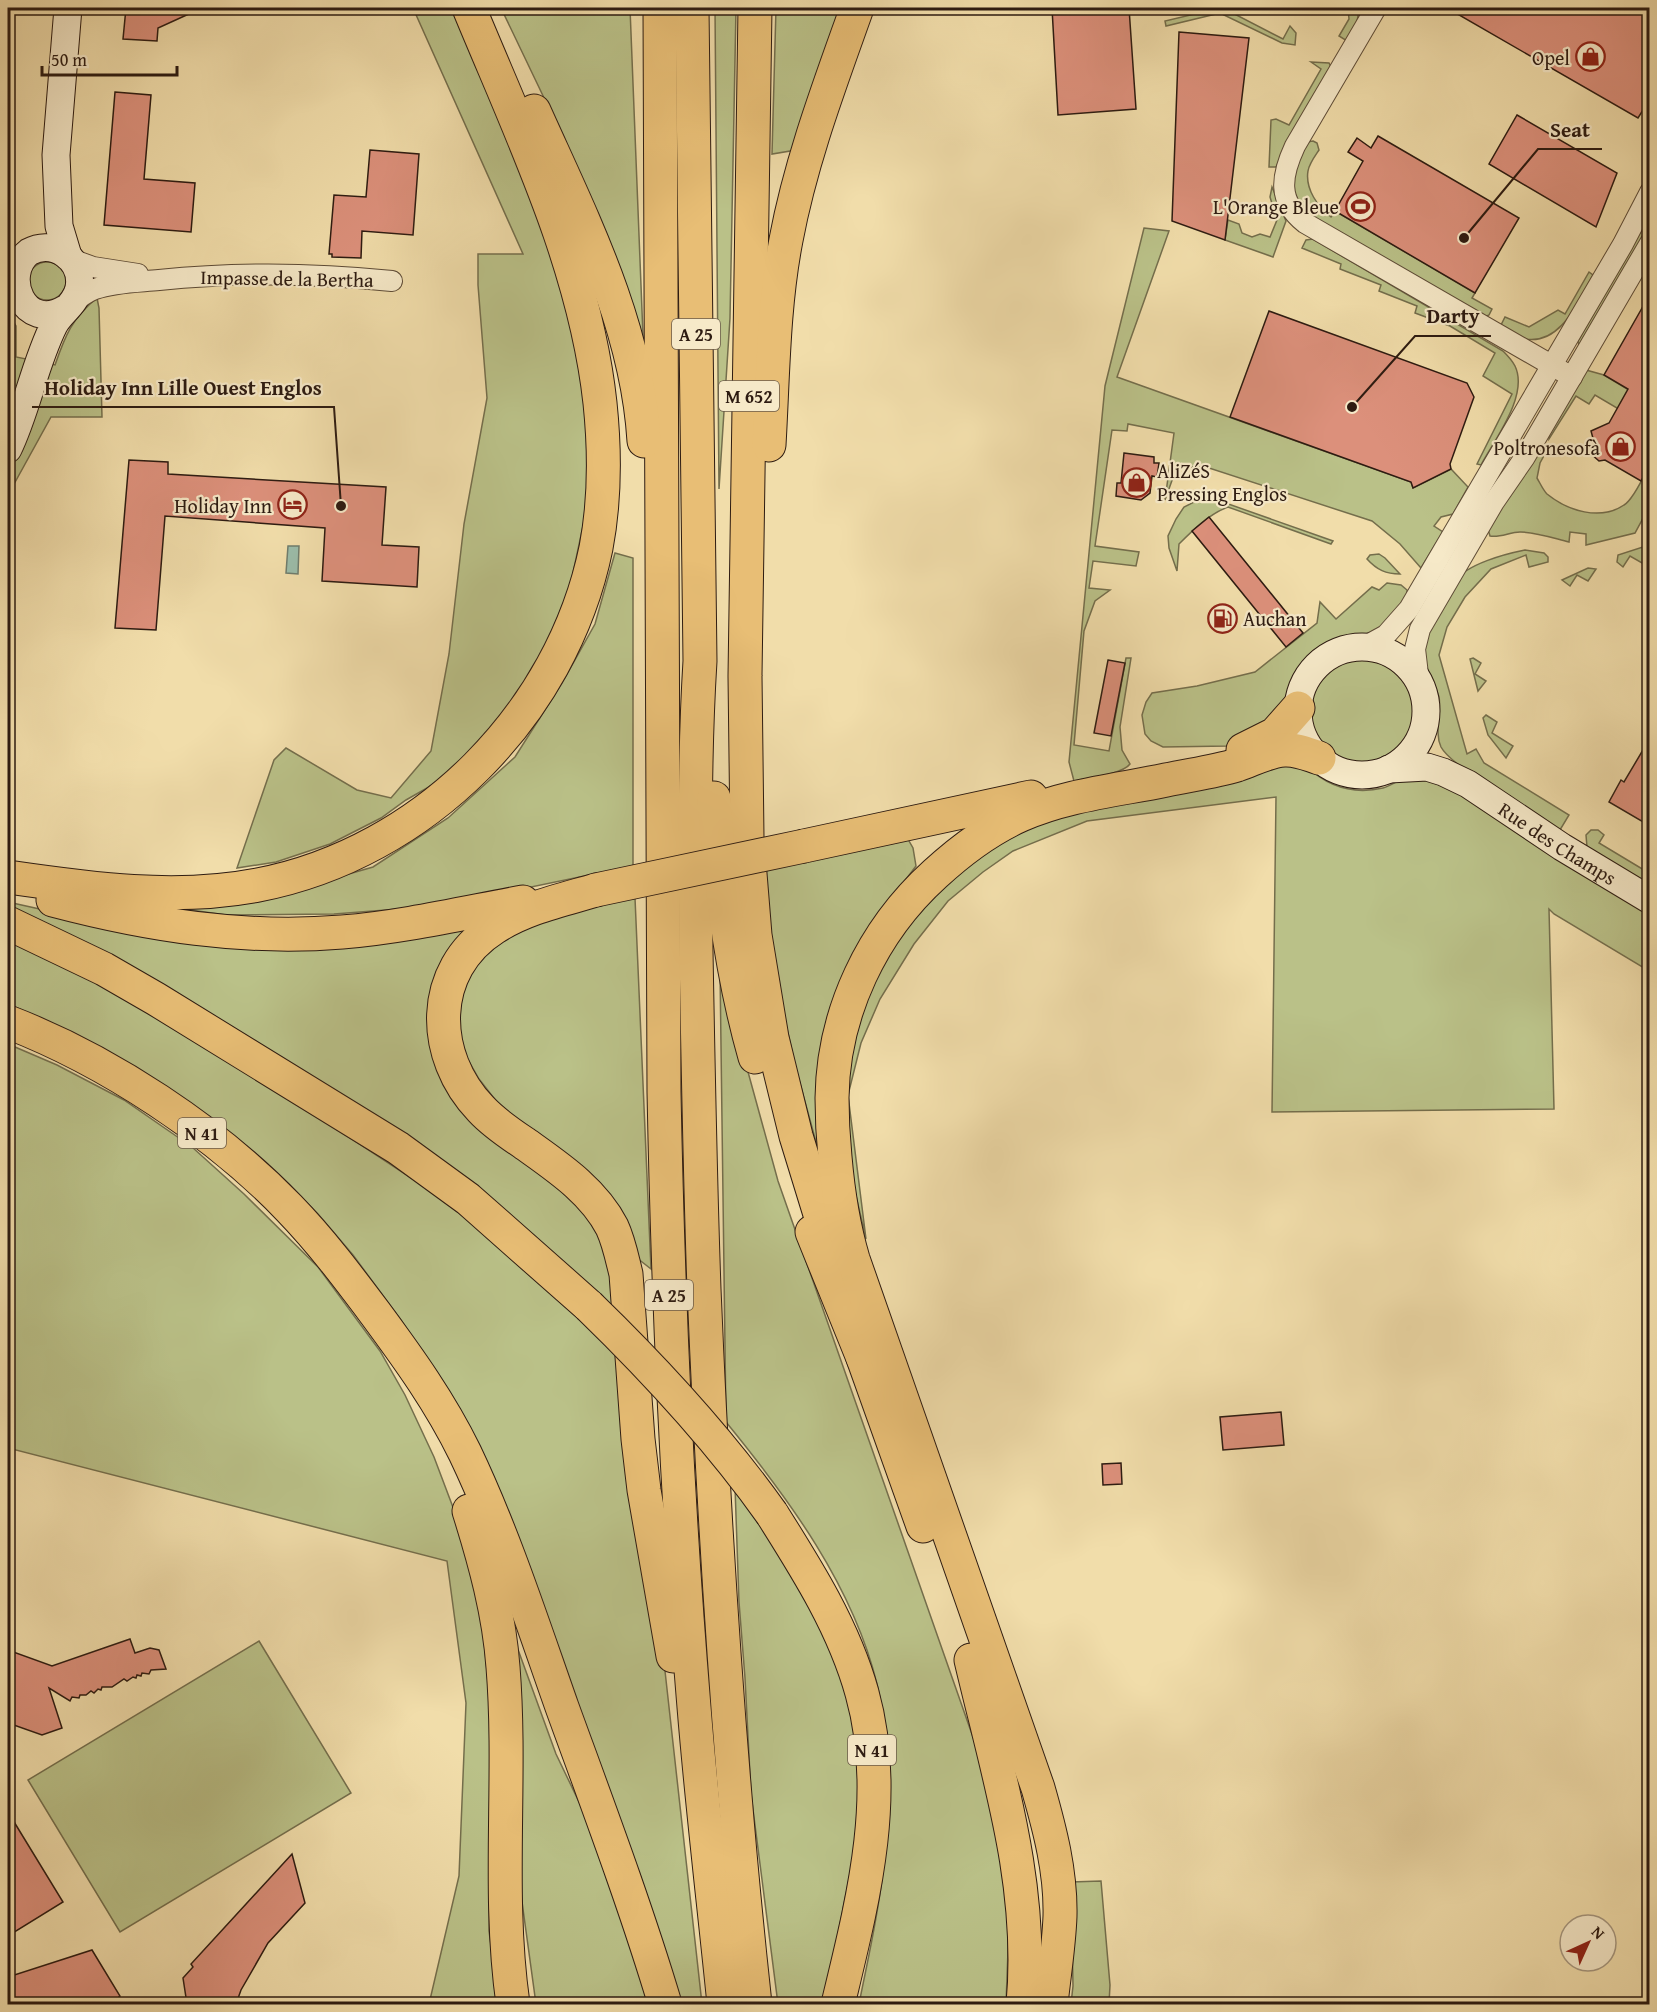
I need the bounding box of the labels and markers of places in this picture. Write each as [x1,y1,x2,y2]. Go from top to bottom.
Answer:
shop icon: Opel [1575,41,1607,73]
place label: Opel [1532,43,1570,72]
callout: Seat [1538,110,1602,149]
sports icon: L'Orange Bleue [1344,190,1376,222]
place label: L'Orange Bleue [1213,192,1339,221]
callout: Darty [1415,297,1491,336]
callout: Holiday Inn Lille Ouest Englos [32,368,334,407]
shop icon: Poltronesofà [1605,431,1637,463]
place label: Poltronesofà [1494,433,1601,462]
place label: AliZéS Pressing Englos [1157,456,1287,508]
shop icon: AliZéS Pressing Englos [1120,466,1152,498]
hotel icon: Holiday Inn [277,489,309,521]
place label: Holiday Inn [174,491,272,520]
fuel station icon: Auchan [1206,602,1238,634]
place label: Auchan [1243,604,1306,633]

